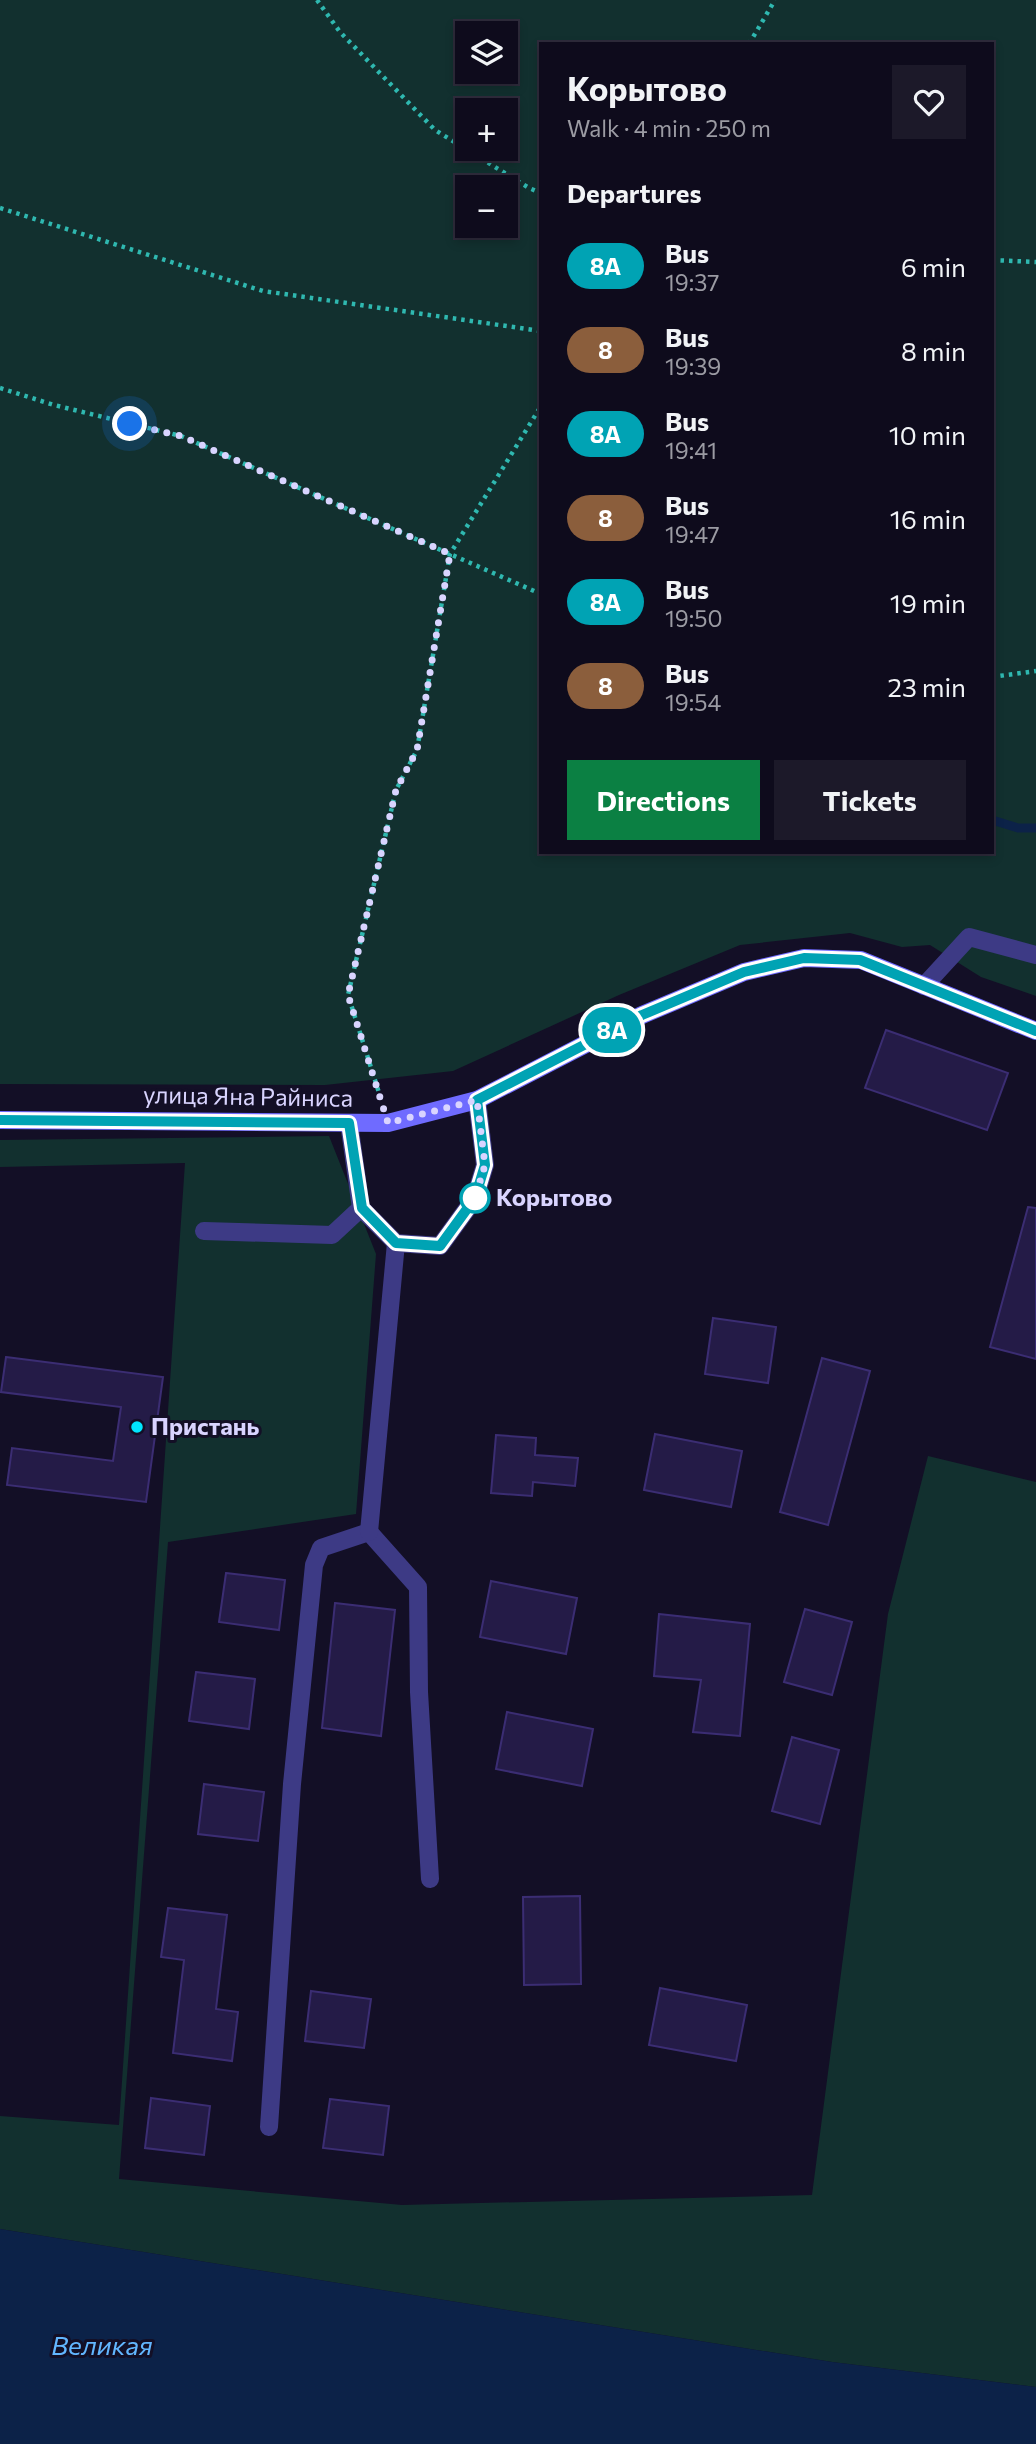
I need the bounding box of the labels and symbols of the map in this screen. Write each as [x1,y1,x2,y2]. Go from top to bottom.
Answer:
your location [112,406,147,441]
line badge: 8А [580,1007,644,1053]
street label: улица Яна Райниса [143,1079,353,1112]
place label: Корытово [496,1182,612,1211]
marker: Корытово [460,1183,490,1213]
place label: Пристань [151,1411,260,1440]
marker: Пристань [129,1419,145,1435]
water label: Великая [51,2329,153,2360]

